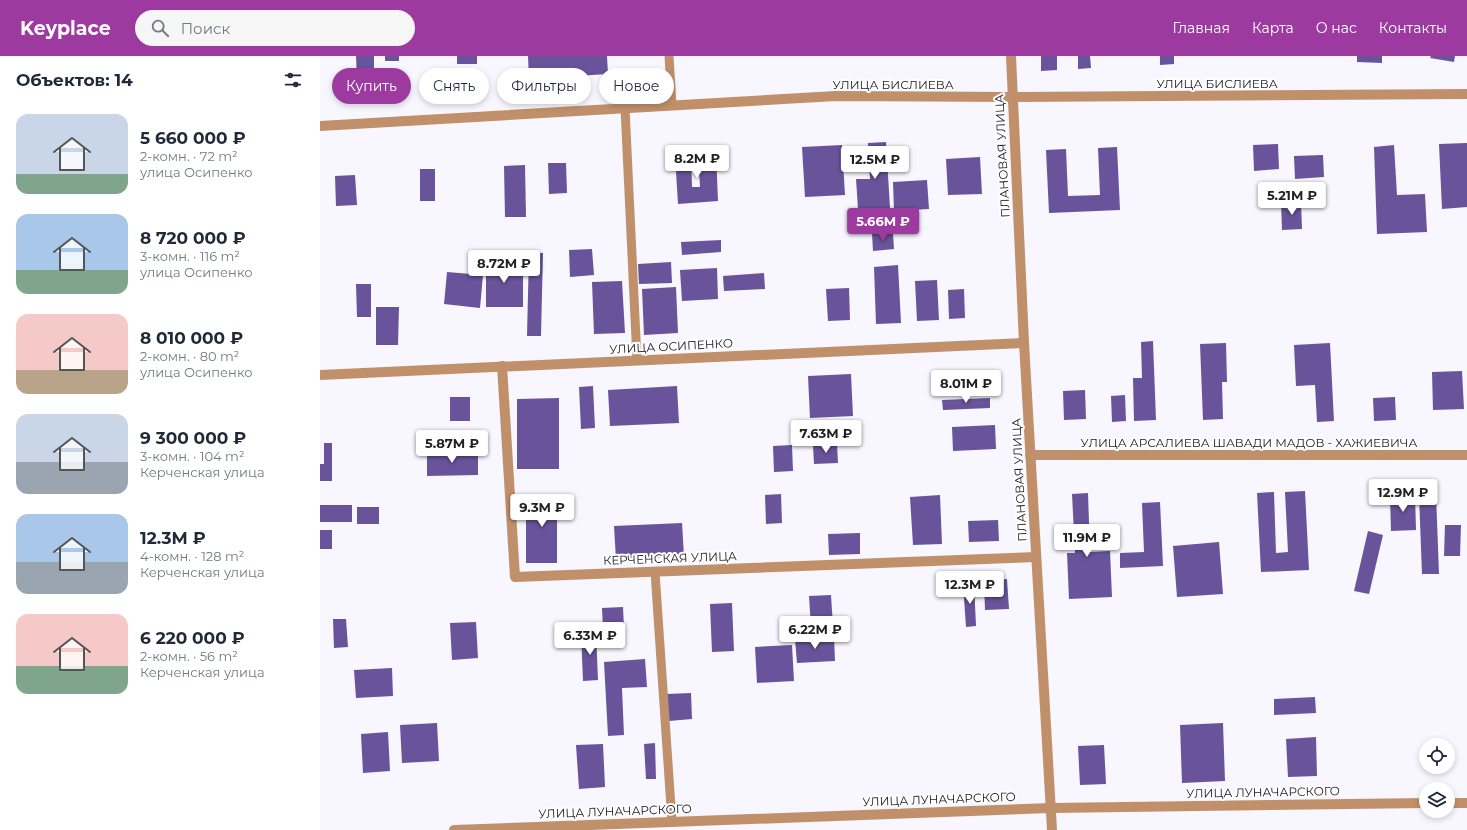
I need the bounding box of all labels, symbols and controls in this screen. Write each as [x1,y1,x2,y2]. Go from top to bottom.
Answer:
search box [135,10,415,46]
text: Keyplace [20,17,111,40]
icon: search [149,17,171,39]
text: Поиск [181,19,230,38]
text: Главная [1172,19,1230,37]
text: Карта [1252,19,1294,37]
text: О нас [1316,19,1357,37]
text: Контакты [1379,19,1447,37]
chip: Купить [332,68,411,104]
chip: Снять [419,68,489,104]
chip: Фильтры [497,68,591,104]
chip: Новое [599,68,674,104]
icon: filters [282,69,304,91]
text: Объектов: 14 [16,70,133,90]
street label: УЛИЦА БИСЛИЕВА [1156,76,1278,91]
street label: УЛИЦА БИСЛИЕВА [832,77,954,92]
street label: ПЛАНОВАЯ УЛИЦА [991,94,1013,218]
text: 5 660 000 ₽ [140,128,246,148]
icon: home [48,130,96,178]
pin: 8.2M ₽ [664,145,730,179]
pin: 12.5M ₽ [838,146,912,180]
text: 2-комн. · 72 m² [140,148,238,164]
text: 8.2M ₽ [674,150,720,166]
text: 12.5M ₽ [850,151,900,167]
text: улица Осипенко [140,164,253,180]
pin: 5.21M ₽ [1255,182,1329,216]
text: 5.21M ₽ [1267,187,1317,203]
pin: 5.66M ₽ [846,208,920,242]
text: 5.66M ₽ [856,213,910,229]
text: 8 720 000 ₽ [140,228,246,248]
icon: home [48,230,96,278]
text: 3-комн. · 116 m² [140,248,240,264]
pin: 8.72M ₽ [467,250,541,284]
text: 8.72M ₽ [477,255,531,271]
text: улица Осипенко [140,264,253,280]
text: 8 010 000 ₽ [140,328,243,348]
icon: home [48,330,96,378]
street label: УЛИЦА ОСИПЕНКО [609,335,733,357]
text: 2-комн. · 80 m² [140,348,239,364]
text: улица Осипенко [140,364,253,380]
pin: 8.01M ₽ [929,370,1003,404]
text: 8.01M ₽ [940,375,992,391]
street label: ПЛАНОВАЯ УЛИЦА [1008,418,1030,542]
pin: 7.63M ₽ [789,420,863,454]
text: 7.63M ₽ [800,425,852,441]
text: 9 300 000 ₽ [140,428,246,448]
icon: home [48,430,96,478]
pin: 5.87M ₽ [415,430,489,464]
text: 5.87M ₽ [425,435,479,451]
street label: УЛИЦА АРСАЛИЕВА ШАВАДИ МАДОВ - ХАЖИЕВИЧА [1081,435,1417,450]
text: 3-комн. · 104 m² [140,448,244,464]
text: Керченская улица [140,464,264,480]
pin: 12.9M ₽ [1366,479,1440,513]
text: 12.9M ₽ [1378,484,1428,500]
pin: 9.3M ₽ [509,494,575,528]
text: 9.3M ₽ [519,499,565,515]
pin: 11.9M ₽ [1050,524,1124,558]
text: 12.3M ₽ [140,528,206,548]
text: 11.9M ₽ [1063,529,1111,545]
icon: home [48,530,96,578]
text: 4-комн. · 128 m² [140,548,244,564]
street label: КЕРЧЕНСКАЯ УЛИЦА [603,548,737,568]
text: Керченская улица [140,564,264,580]
pin: 12.3M ₽ [933,571,1007,605]
text: 12.3M ₽ [945,576,995,592]
pin: 6.22M ₽ [778,616,852,650]
text: 6.22M ₽ [788,621,842,637]
pin: 6.33M ₽ [553,622,627,656]
text: 6.33M ₽ [563,627,617,643]
text: 6 220 000 ₽ [140,628,245,648]
icon: home [48,630,96,678]
text: 2-комн. · 56 m² [140,648,238,664]
text: Керченская улица [140,664,264,680]
map controls [1419,738,1455,818]
button: locate [1419,738,1455,774]
button: layers [1419,782,1455,818]
street label: УЛИЦА ЛУНАЧАРСКОГО [1186,783,1340,801]
street label: УЛИЦА ЛУНАЧАРСКОГО [862,789,1016,809]
street label: УЛИЦА ЛУНАЧАРСКОГО [538,801,692,821]

